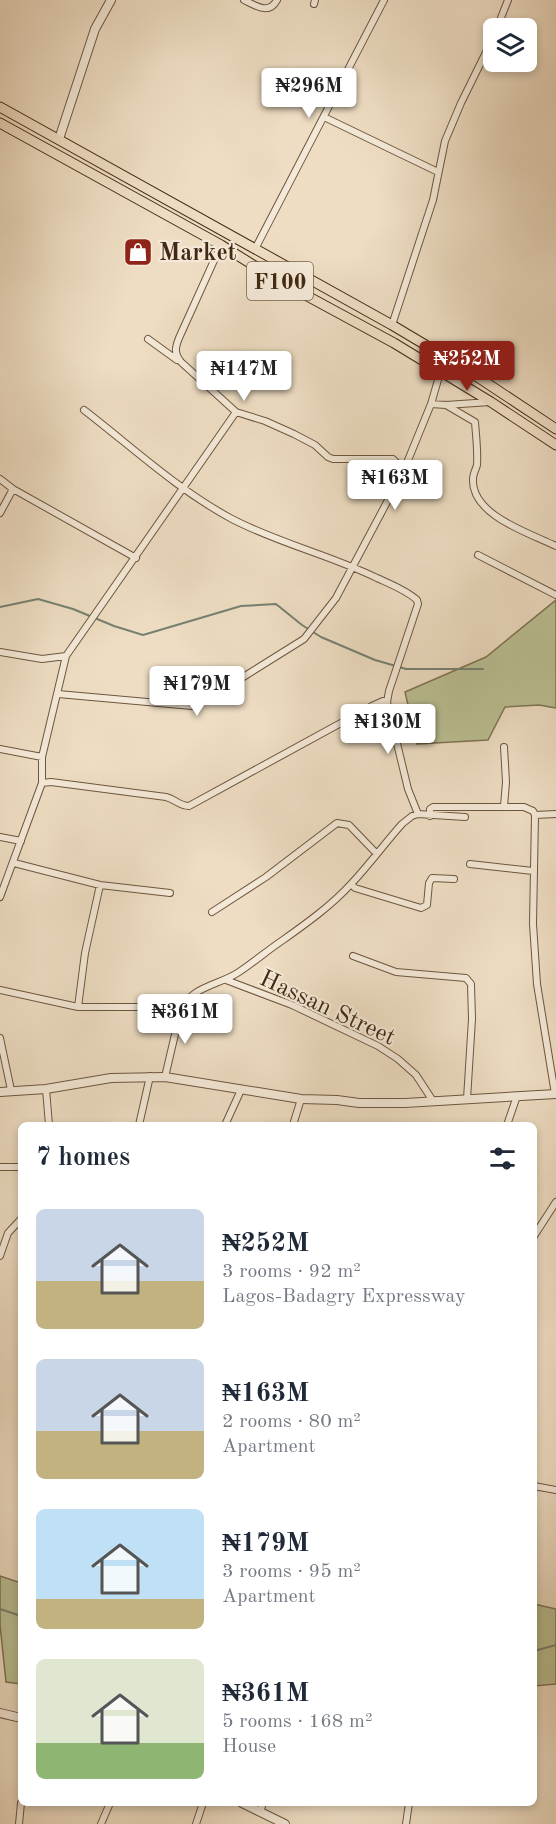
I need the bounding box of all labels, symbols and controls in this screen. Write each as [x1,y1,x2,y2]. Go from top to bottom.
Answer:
map controls [483,18,537,72]
button: layers [483,18,537,72]
pin: ₦296M [267,68,351,119]
text: ₦296M [275,77,343,97]
shop icon: Market [122,236,154,268]
place label: Market [159,242,237,266]
road number: F100 [247,262,313,300]
pin: ₦252M [425,341,509,392]
text: ₦252M [433,350,501,370]
pin: ₦147M [202,351,286,402]
text: ₦147M [210,360,278,380]
pin: ₦163M [353,460,437,511]
text: ₦163M [361,469,429,489]
pin: ₦179M [155,666,239,717]
text: ₦179M [163,675,231,695]
pin: ₦130M [346,704,430,755]
text: ₦130M [354,713,422,733]
street label: Hassan Street [256,967,399,1051]
pin: ₦361M [143,994,227,1045]
text: ₦361M [151,1003,219,1023]
icon: filters [486,1142,519,1175]
text: 7 homes [36,1145,130,1171]
text: ₦252M [222,1231,309,1257]
icon: home [84,1233,156,1305]
text: 3 rooms · 92 m² [222,1262,361,1282]
text: Lagos-Badagry Expressway [222,1287,466,1307]
text: ₦163M [222,1381,309,1407]
icon: home [84,1383,156,1455]
text: 2 rooms · 80 m² [222,1412,361,1432]
text: Apartment [222,1437,316,1457]
text: ₦179M [222,1531,309,1557]
icon: home [84,1533,156,1605]
text: 3 rooms · 95 m² [222,1562,361,1582]
text: Apartment [222,1587,316,1607]
text: ₦361M [222,1681,309,1707]
icon: home [84,1683,156,1755]
text: 5 rooms · 168 m² [222,1712,372,1732]
text: House [222,1737,276,1757]

